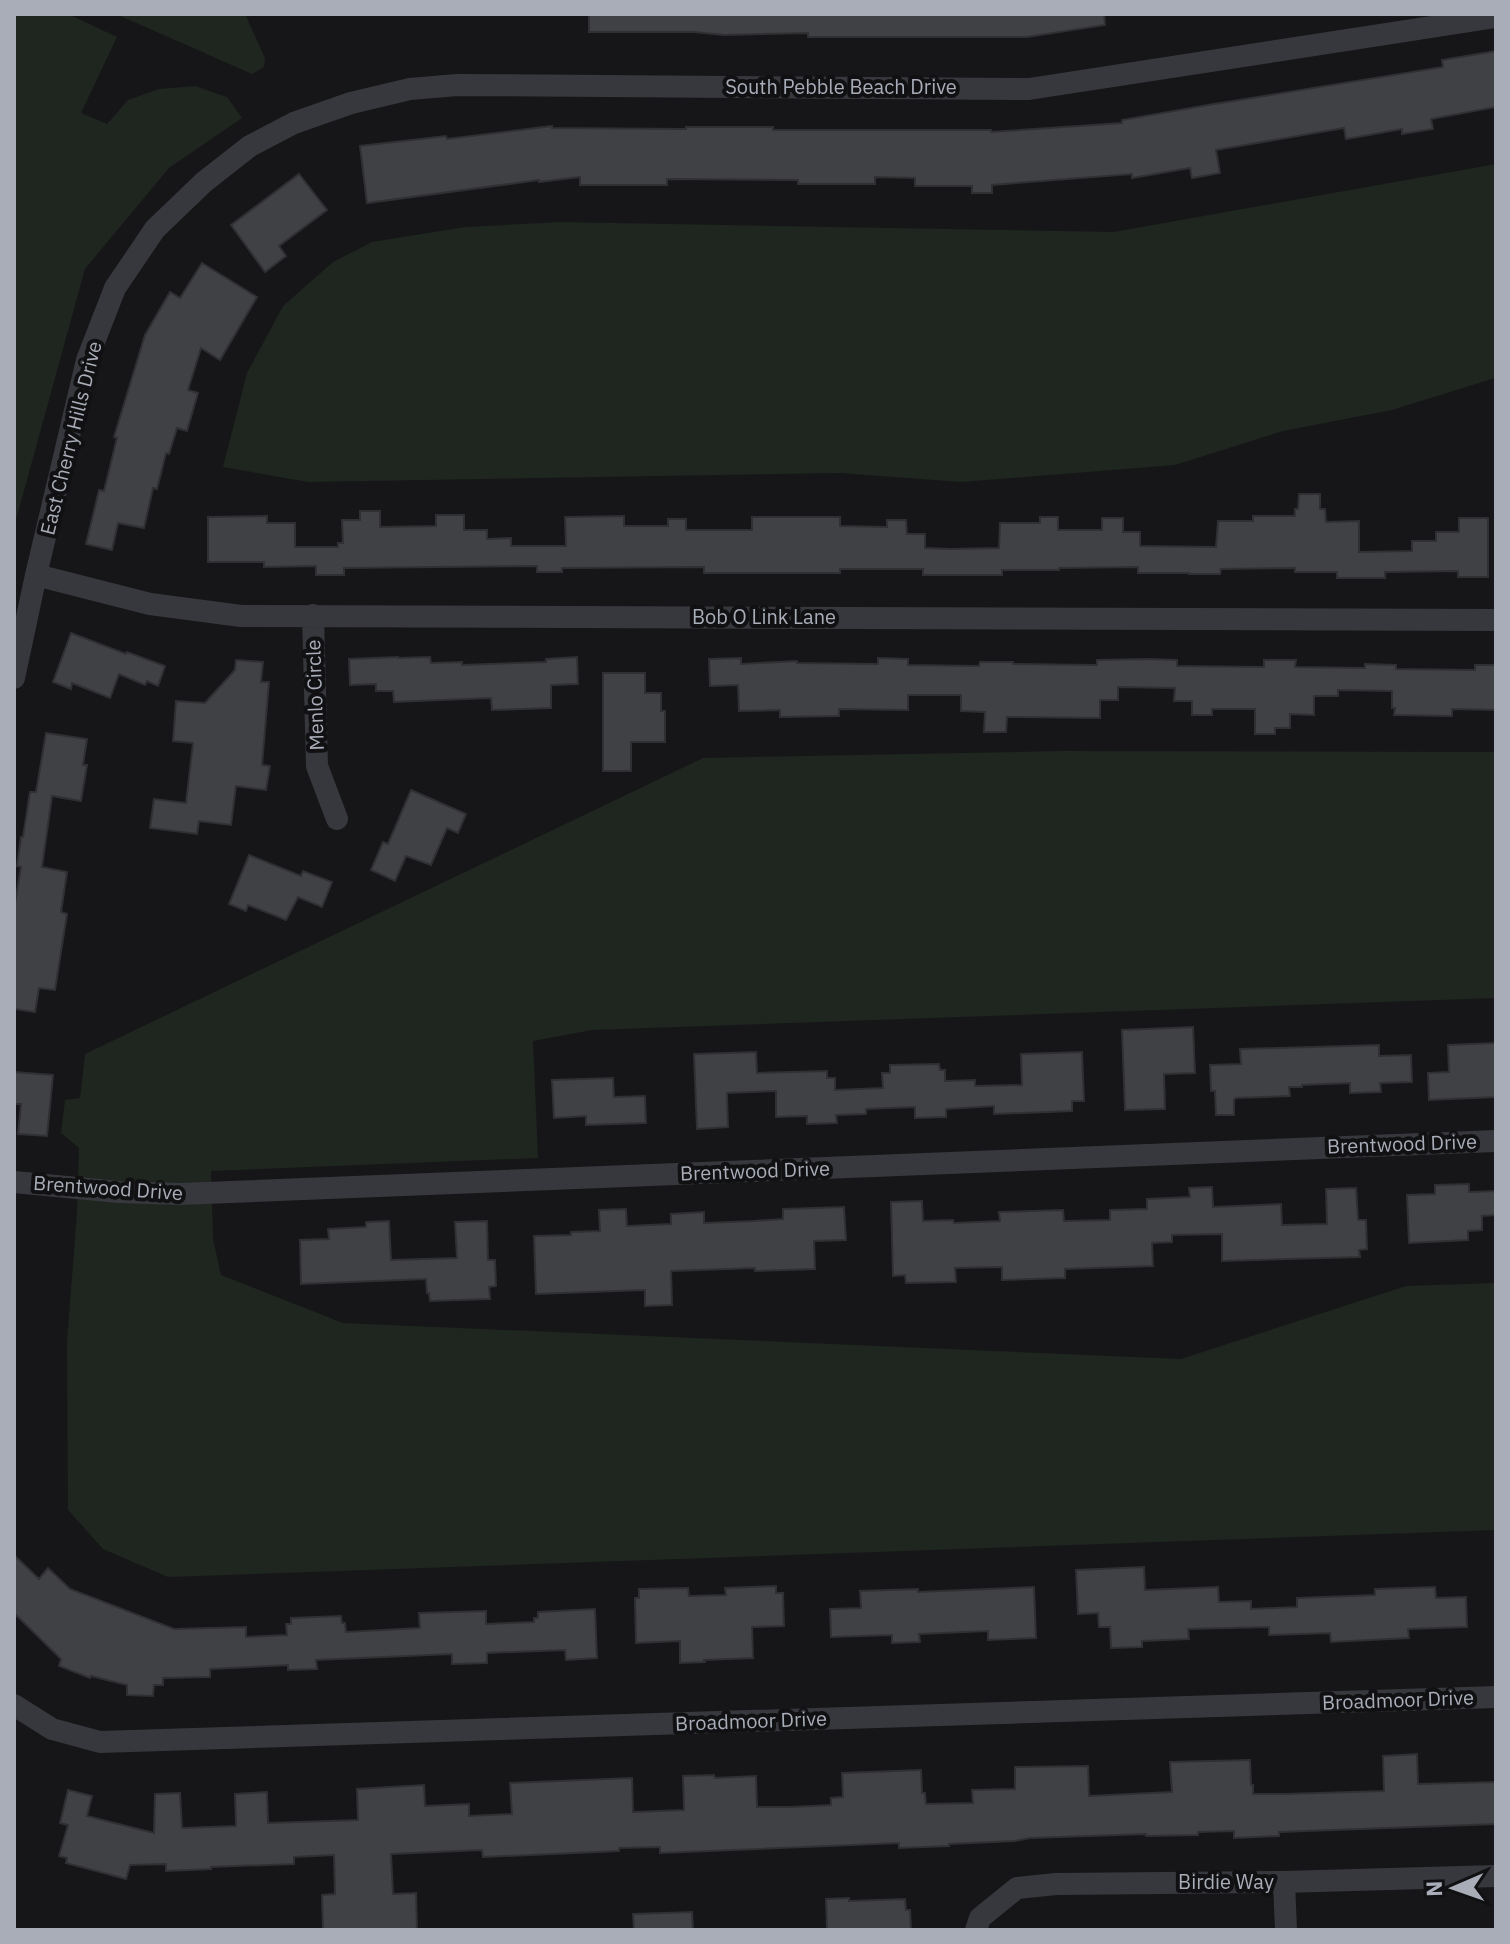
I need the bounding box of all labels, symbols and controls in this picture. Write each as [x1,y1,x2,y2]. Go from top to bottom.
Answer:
street label: South Pebble Beach Drive [725,73,957,100]
street label: East Cherry Hills Drive [33,338,108,538]
street label: Bob O Link Lane [692,603,836,630]
street label: Menlo Circle [299,639,330,751]
street label: Brentwood Drive [1327,1127,1477,1160]
street label: Brentwood Drive [680,1154,830,1187]
street label: Brentwood Drive [32,1169,184,1206]
street label: Broadmoor Drive [1321,1683,1474,1716]
street label: Broadmoor Drive [674,1704,827,1737]
north arrow [1414,1848,1494,1928]
street label: Birdie Way [1178,1868,1274,1895]
text: N [1419,1880,1448,1897]

